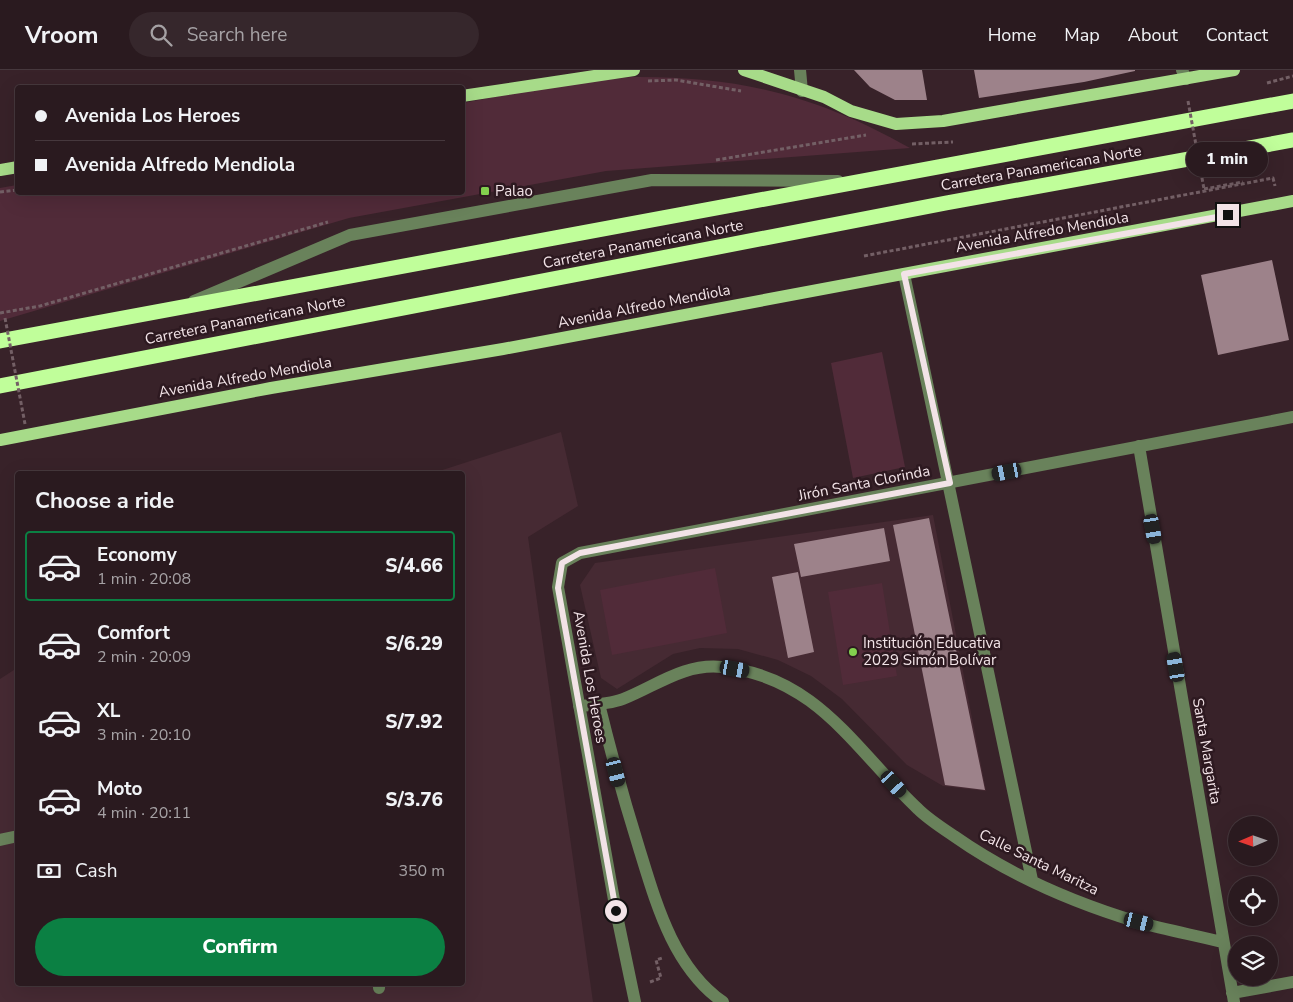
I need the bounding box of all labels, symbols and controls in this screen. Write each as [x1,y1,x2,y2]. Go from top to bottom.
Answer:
search box [129,12,479,57]
text: Vroom [25,19,99,51]
icon: search [147,21,175,49]
text: Search here [187,22,287,48]
text: Home [988,23,1036,47]
text: Map [1064,23,1100,47]
text: About [1128,23,1178,47]
text: Contact [1206,23,1268,47]
text: Avenida Los Heroes [65,103,240,129]
street label: Carretera Panamericana Norte [939,140,1143,196]
callout: 1 min [1187,142,1269,178]
text: 1 min [1206,148,1248,170]
text: Avenida Alfredo Mendiola [65,152,295,178]
place label: Palao [495,181,533,201]
marker: Palao [479,185,491,197]
route end [1217,204,1239,226]
street label: Avenida Alfredo Mendiola [954,207,1130,257]
street label: Carretera Panamericana Norte [541,215,745,273]
street label: Avenida Alfredo Mendiola [556,279,732,333]
street label: Carretera Panamericana Norte [143,291,347,349]
street label: Avenida Alfredo Mendiola [157,352,333,402]
street label: Jirón Santa Clorinda [795,460,932,506]
car [990,462,1023,482]
text: Choose a ride [35,486,174,516]
car [1143,513,1162,545]
text: Economy [97,542,177,568]
icon: car [37,544,82,589]
text: S/4.66 [385,553,443,579]
text: 1 min · 20:08 [97,568,191,590]
street label: Avenida Los Heroes [568,609,612,745]
text: Comfort [97,620,170,646]
icon: car [37,622,82,667]
text: S/6.29 [385,631,443,657]
place label: Institución Educativa 2029 Simón Bolívar [863,633,1001,670]
text: 2 min · 20:09 [97,646,191,668]
marker: Institución Educativa 2029 Simón Bolívar [847,646,859,658]
car [1166,651,1185,683]
car [718,659,751,679]
street label: Santa Margarita [1188,696,1226,806]
text: XL [97,698,120,724]
icon: car [37,700,82,745]
text: S/7.92 [385,709,443,735]
text: 3 min · 20:10 [97,724,191,746]
car [605,756,626,788]
car [878,768,909,800]
text: Moto [97,776,143,802]
icon: car [37,778,82,823]
text: S/3.76 [385,787,443,813]
text: 4 min · 20:11 [97,802,191,824]
north arrow [1228,816,1278,866]
map controls [1228,816,1278,986]
street label: Calle Santa Maritza [976,824,1102,900]
icon: cash [35,857,63,885]
text: Cash [75,858,117,884]
text: 350 m [398,860,445,882]
button: locate [1228,876,1278,926]
route start [605,900,627,922]
car [1122,911,1155,933]
button: Confirm [35,918,445,976]
button: layers [1228,936,1278,986]

